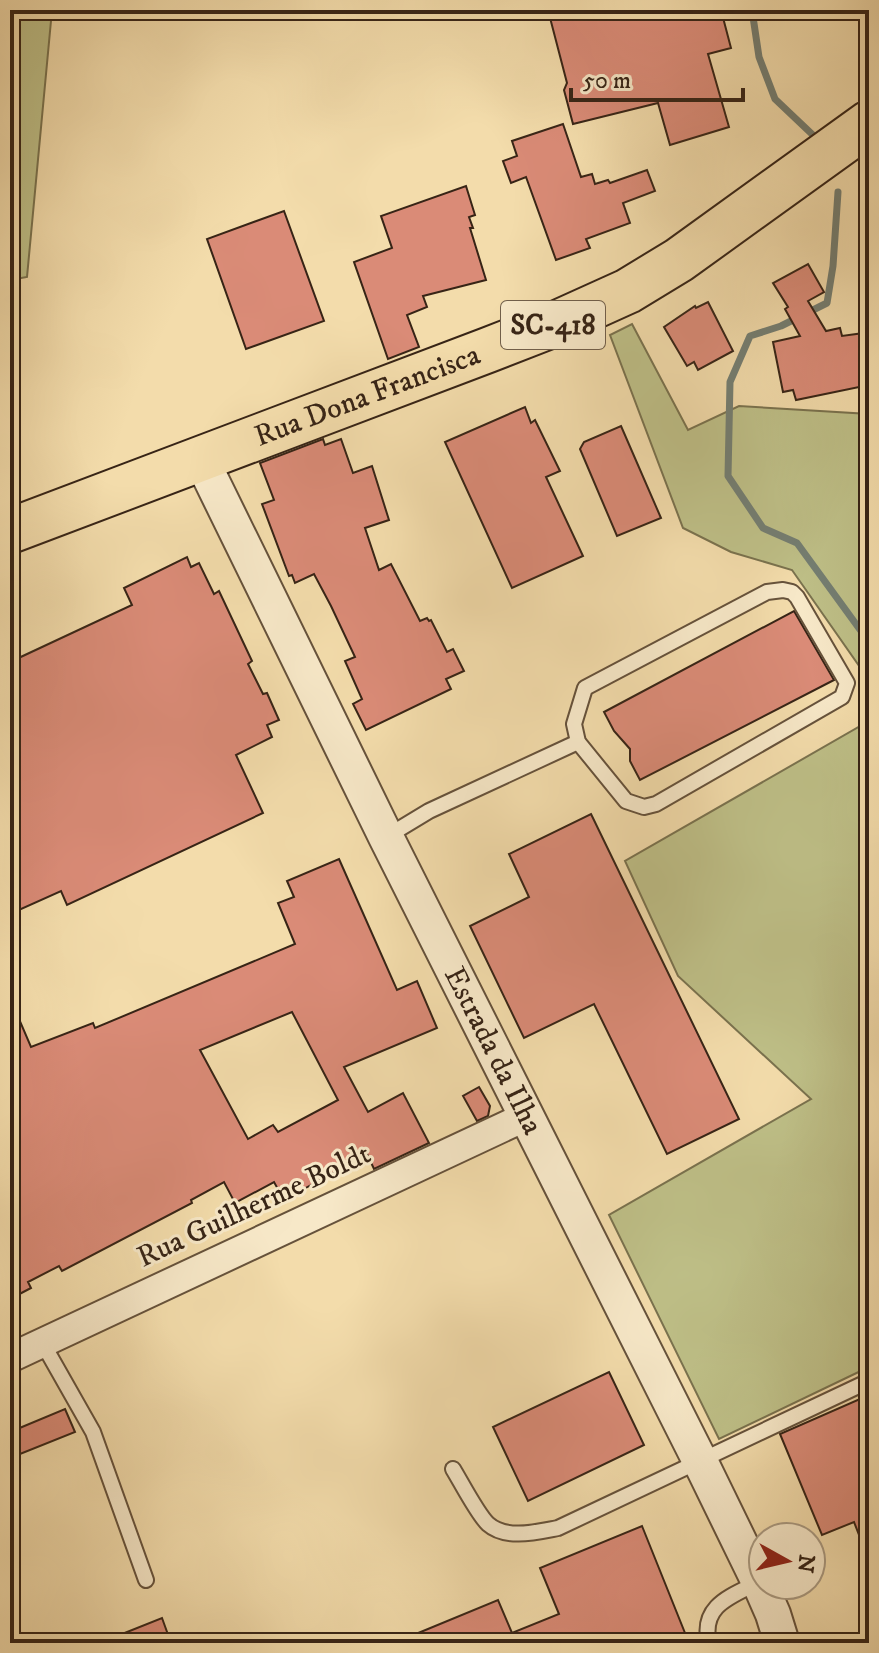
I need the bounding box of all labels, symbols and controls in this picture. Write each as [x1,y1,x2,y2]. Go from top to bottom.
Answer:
scale bar [571,52,743,102]
text: 50 m [583,66,631,96]
road number: SC-418 [501,301,605,349]
street label: Rua Dona Francisca [249,336,485,455]
street label: Estrada da Ilha [436,961,551,1141]
street label: Rua Guilherme Boldt [131,1136,377,1276]
north arrow [747,1521,827,1601]
text: N [791,1553,820,1574]

